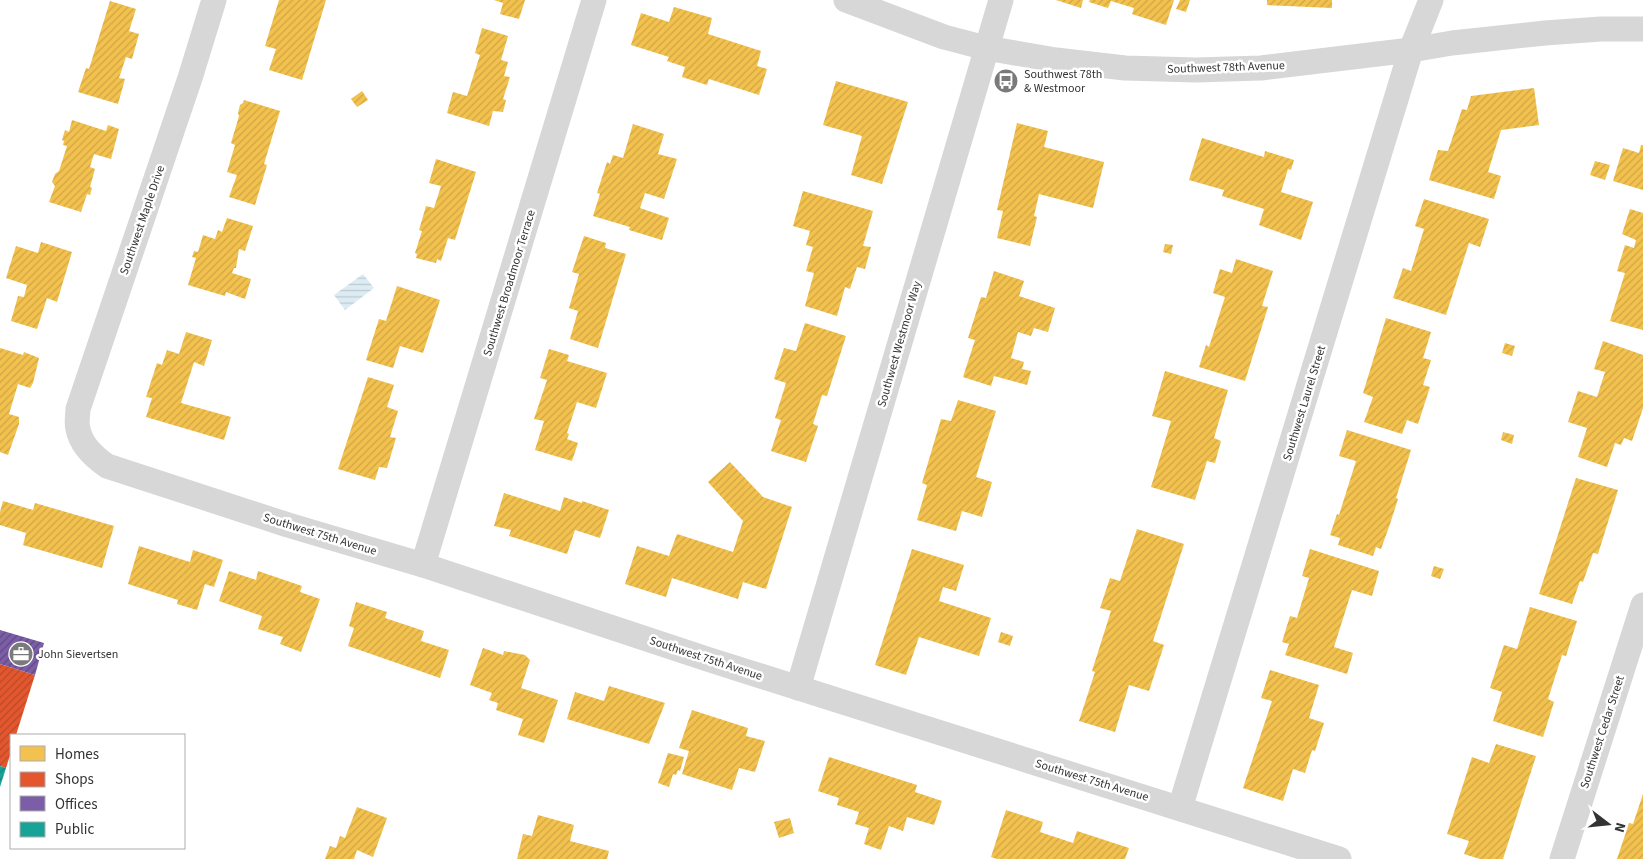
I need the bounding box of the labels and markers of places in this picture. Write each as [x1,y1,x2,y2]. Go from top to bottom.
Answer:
place label: Southwest 78th & Westmoor [1024,66,1102,97]
bus stop icon: Southwest 78th & Westmoor [993,68,1019,94]
office icon: John Sievertsen [8,641,34,667]
place label: John Sievertsen [38,646,118,663]

